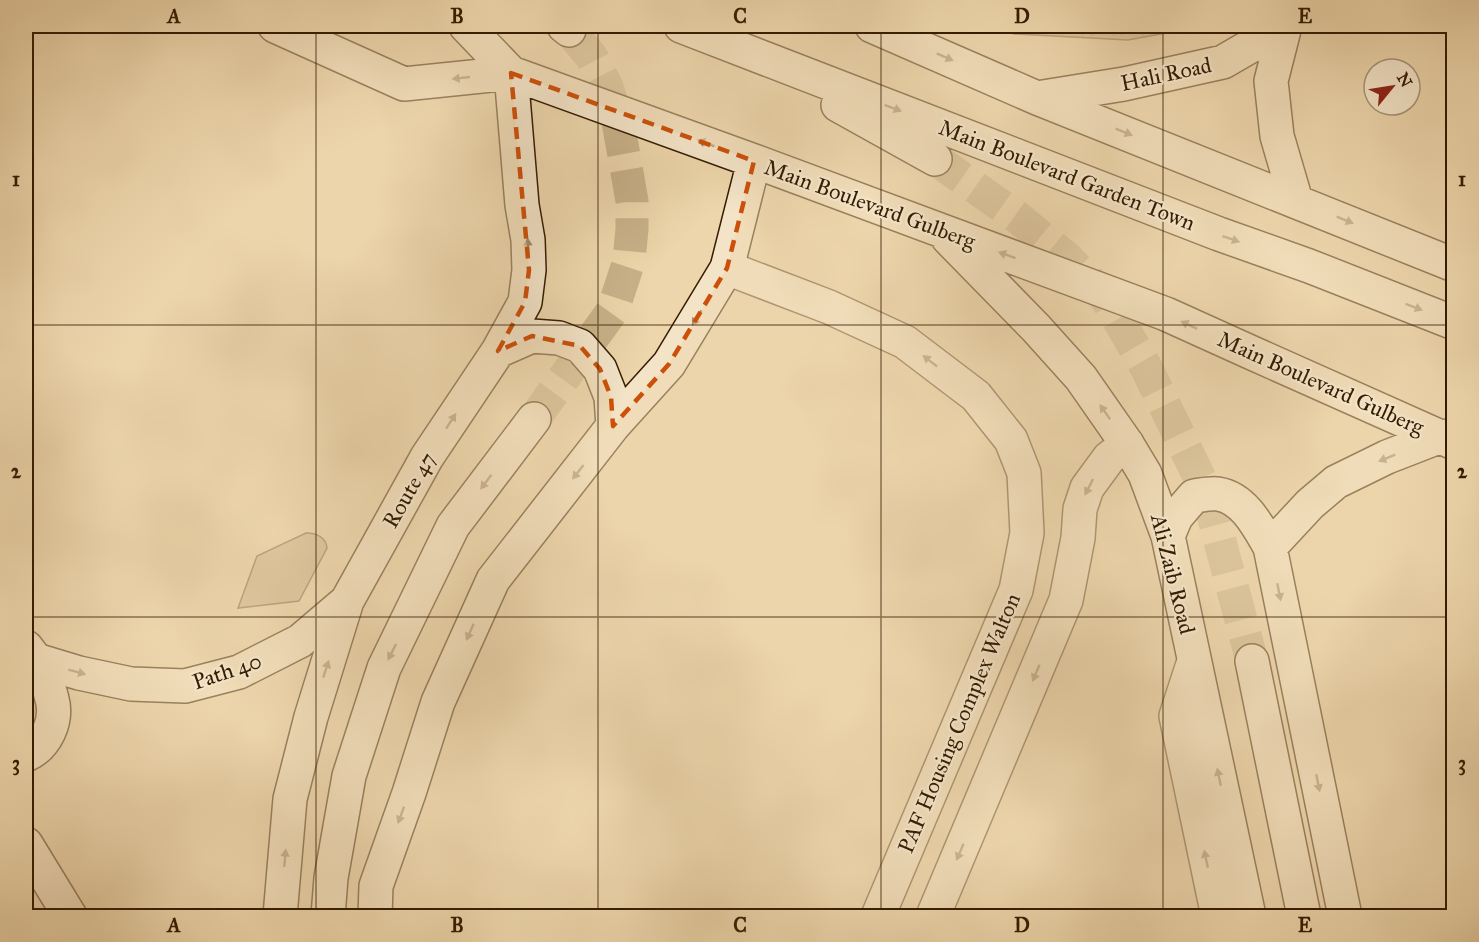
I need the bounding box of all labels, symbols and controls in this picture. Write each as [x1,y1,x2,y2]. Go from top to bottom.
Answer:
text: A [165,4,181,28]
text: B [450,4,464,28]
text: C [733,4,747,28]
text: D [1014,4,1030,28]
text: E [1298,4,1313,28]
street label: Hali Road [1118,51,1214,97]
one-way arrow [936,52,954,62]
north arrow [1362,57,1422,117]
text: N [1393,69,1416,91]
one-way arrow [451,73,470,83]
one-way arrow [884,103,902,113]
street label: Main Boulevard Garden Town [935,114,1199,236]
one-way arrow [1116,128,1134,138]
one-way arrow [697,138,715,148]
street label: Main Boulevard Gulberg [761,153,980,255]
text: 1 [12,167,20,191]
text: 1 [1458,167,1466,191]
one-way arrow [1336,215,1354,225]
one-way arrow [1222,234,1240,244]
one-way arrow [523,238,532,257]
one-way arrow [998,250,1016,259]
one-way arrow [1405,302,1423,312]
one-way arrow [692,310,702,327]
one-way arrow [1181,320,1198,329]
street label: Main Boulevard Gulberg [1214,325,1429,441]
one-way arrow [922,355,937,367]
one-way arrow [1099,404,1111,419]
one-way arrow [445,413,457,429]
street label: Route 47 [377,447,441,533]
one-way arrow [1377,453,1395,463]
text: 2 [11,459,22,483]
text: 2 [1457,459,1468,483]
one-way arrow [572,464,584,479]
one-way arrow [480,474,492,490]
one-way arrow [1084,479,1094,496]
street label: Ali Zaib Road [1145,510,1201,637]
one-way arrow [1275,582,1284,601]
street label: PAF Housing Complex Walton [892,589,1026,857]
one-way arrow [465,624,474,641]
one-way arrow [387,644,396,661]
street label: Path 40 [189,647,265,695]
one-way arrow [322,660,331,678]
one-way arrow [1031,664,1041,682]
one-way arrow [68,668,86,677]
text: 3 [12,751,20,776]
text: 3 [1458,751,1466,776]
one-way arrow [1214,767,1223,786]
one-way arrow [1313,773,1323,792]
one-way arrow [396,806,406,824]
one-way arrow [955,844,965,862]
one-way arrow [280,849,289,868]
one-way arrow [1201,850,1210,869]
text: A [165,913,181,937]
text: B [450,913,464,937]
text: C [733,913,747,937]
text: D [1014,913,1030,937]
text: E [1298,913,1313,937]

